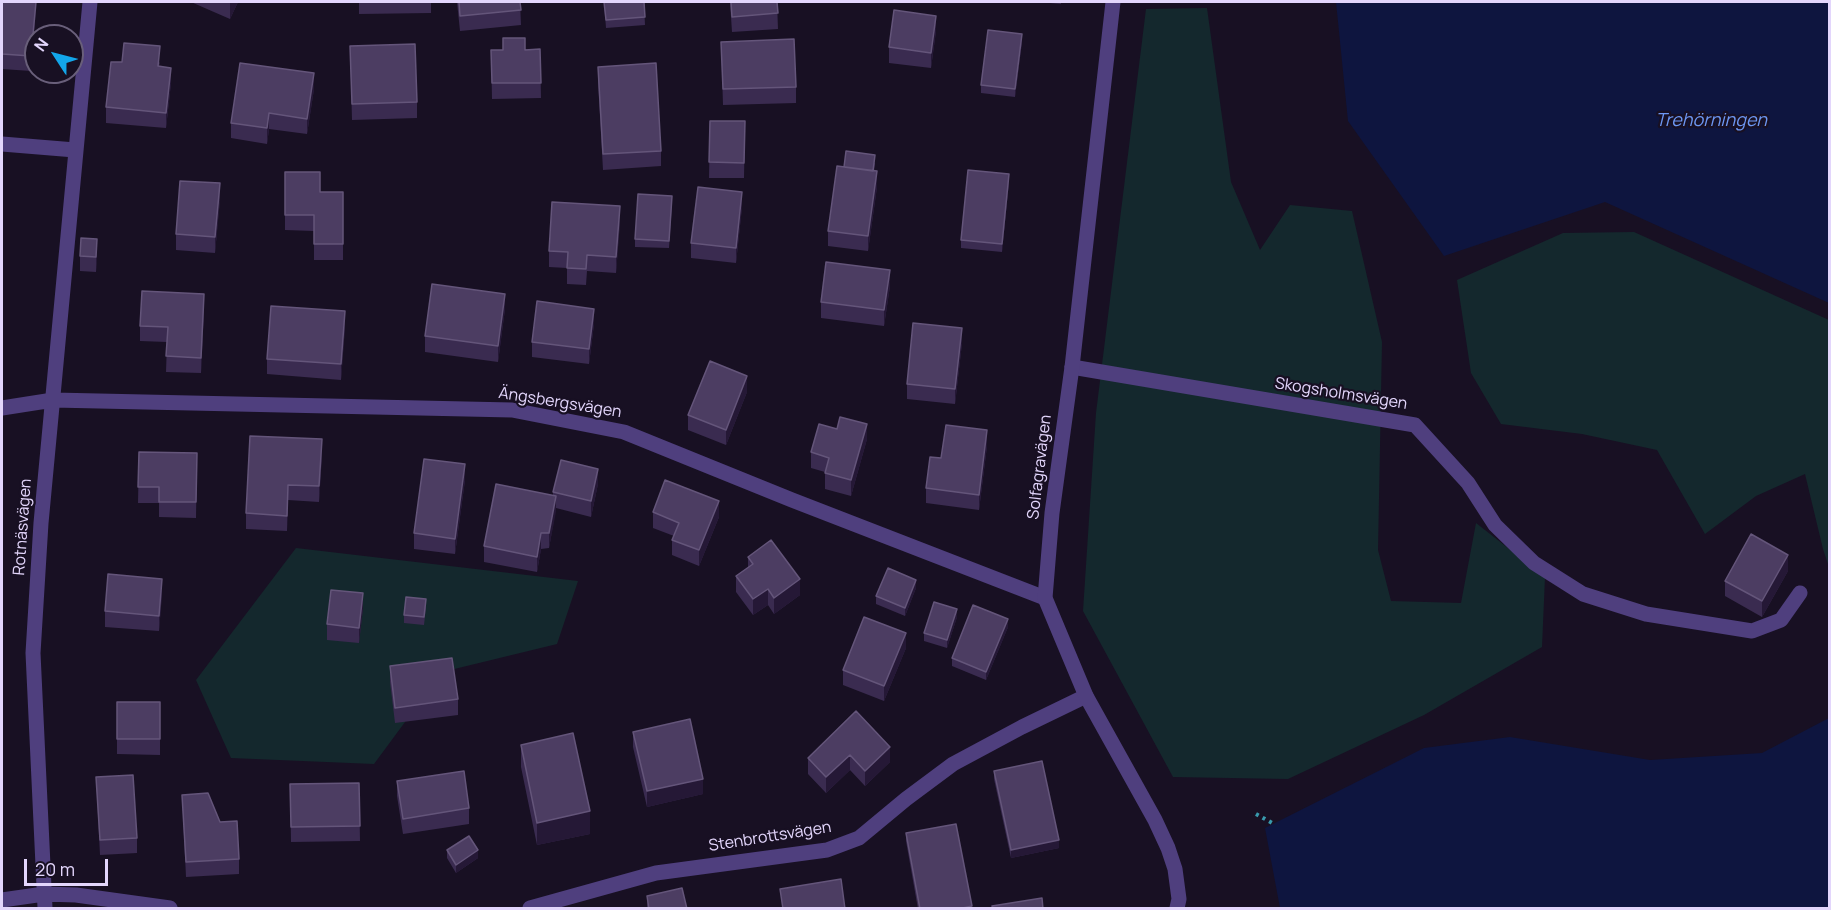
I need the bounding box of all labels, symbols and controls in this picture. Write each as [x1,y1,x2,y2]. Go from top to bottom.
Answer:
north arrow [24,24,84,84]
text: N [29,33,53,56]
water label: Trehörningen [1655,110,1767,132]
street label: Skogsholmsvägen [1273,374,1409,414]
street label: Ängsbergsvägen [497,384,623,422]
street label: Solfagravägen [1024,413,1056,521]
street label: Rotnäsvägen [10,478,36,576]
street label: Stenbrottsvägen [707,818,833,856]
scale bar [27,847,111,885]
text: 20 m [35,857,75,881]

